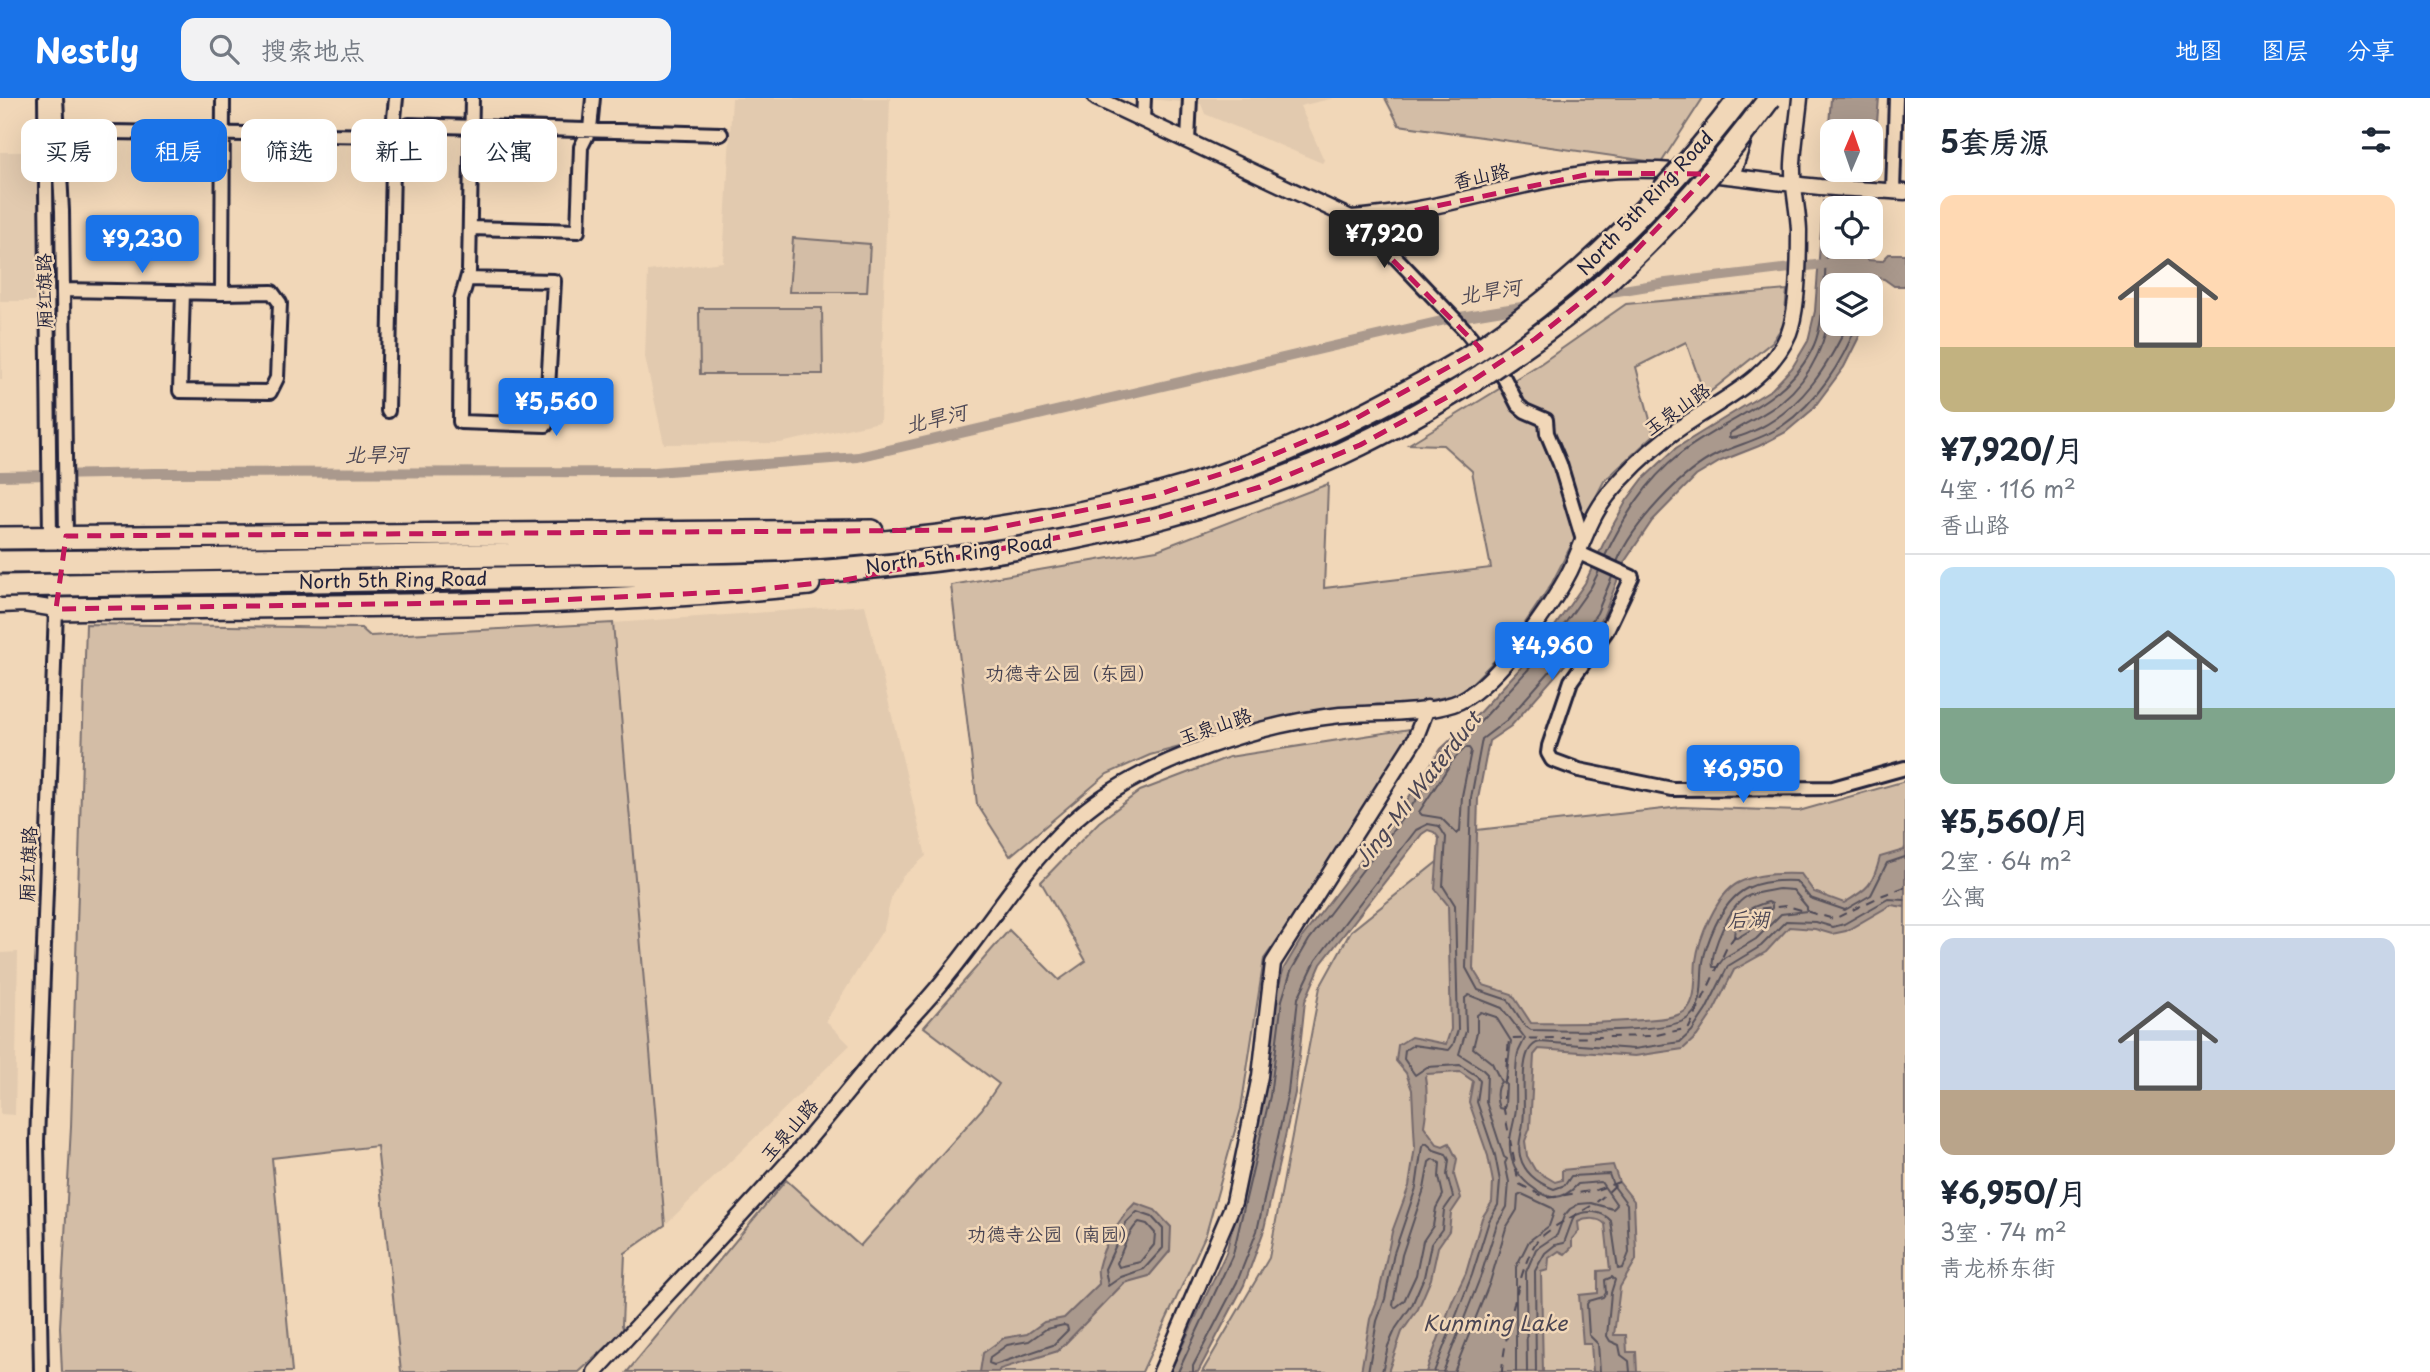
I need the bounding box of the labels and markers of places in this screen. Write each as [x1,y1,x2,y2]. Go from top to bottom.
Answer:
pin: ¥7,920 [1327,211,1441,270]
pin: ¥9,230 [85,216,199,275]
pin: ¥5,560 [499,378,613,438]
pin: ¥4,960 [1495,622,1609,682]
pin: ¥6,950 [1686,746,1800,805]

